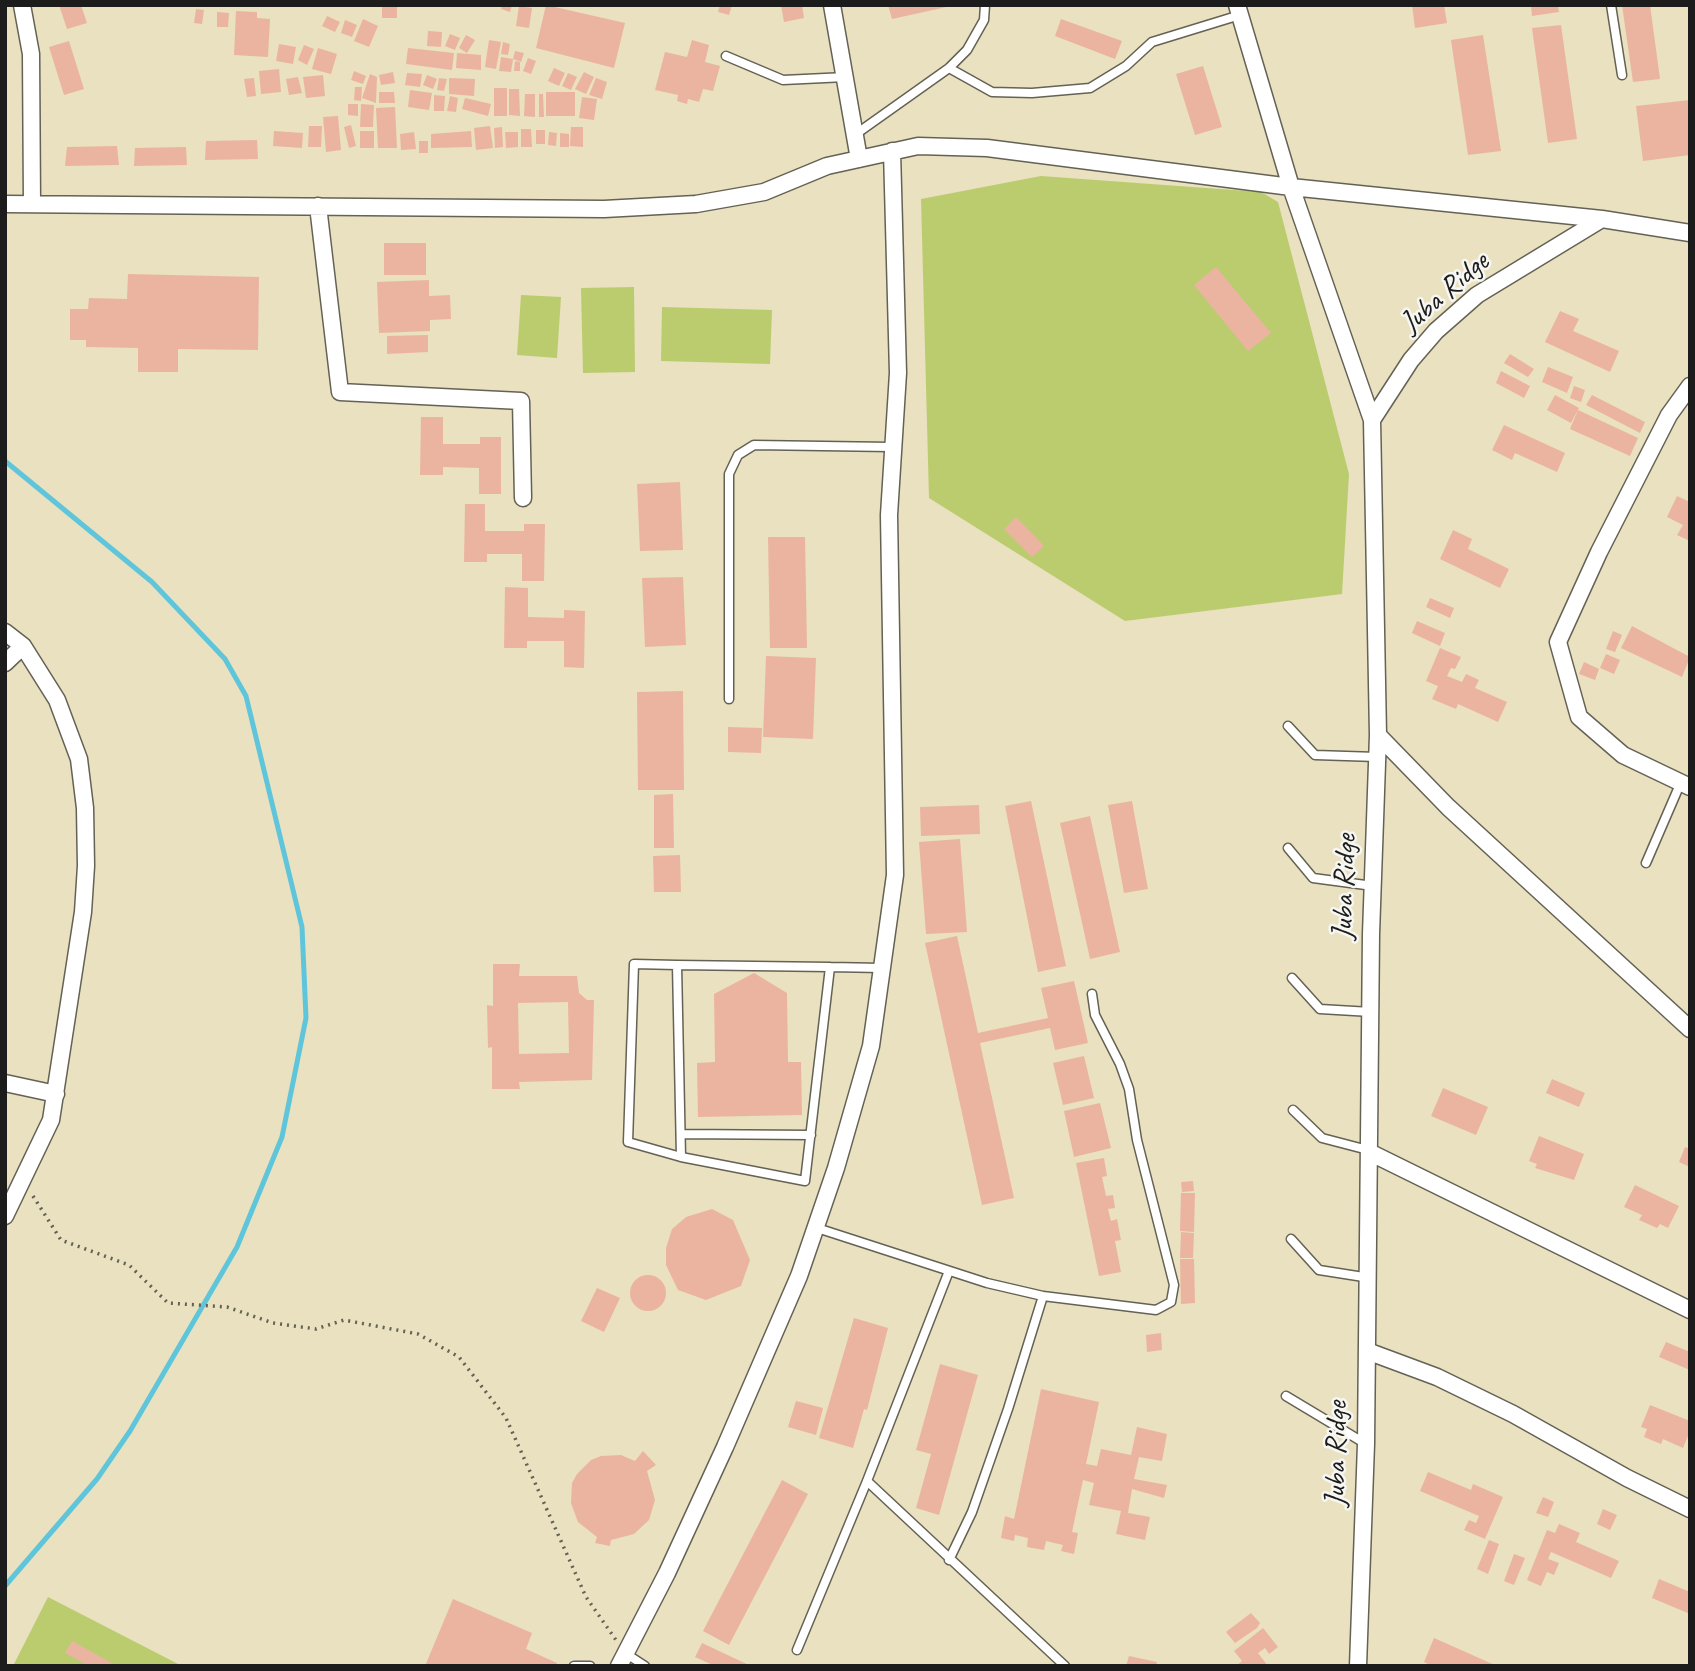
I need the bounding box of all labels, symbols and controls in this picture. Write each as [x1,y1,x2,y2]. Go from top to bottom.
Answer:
street label: Juba Ridge [1393,245,1497,341]
street label: Juba Ridge [1325,834,1365,940]
street label: Juba Ridge [1318,1401,1356,1507]

